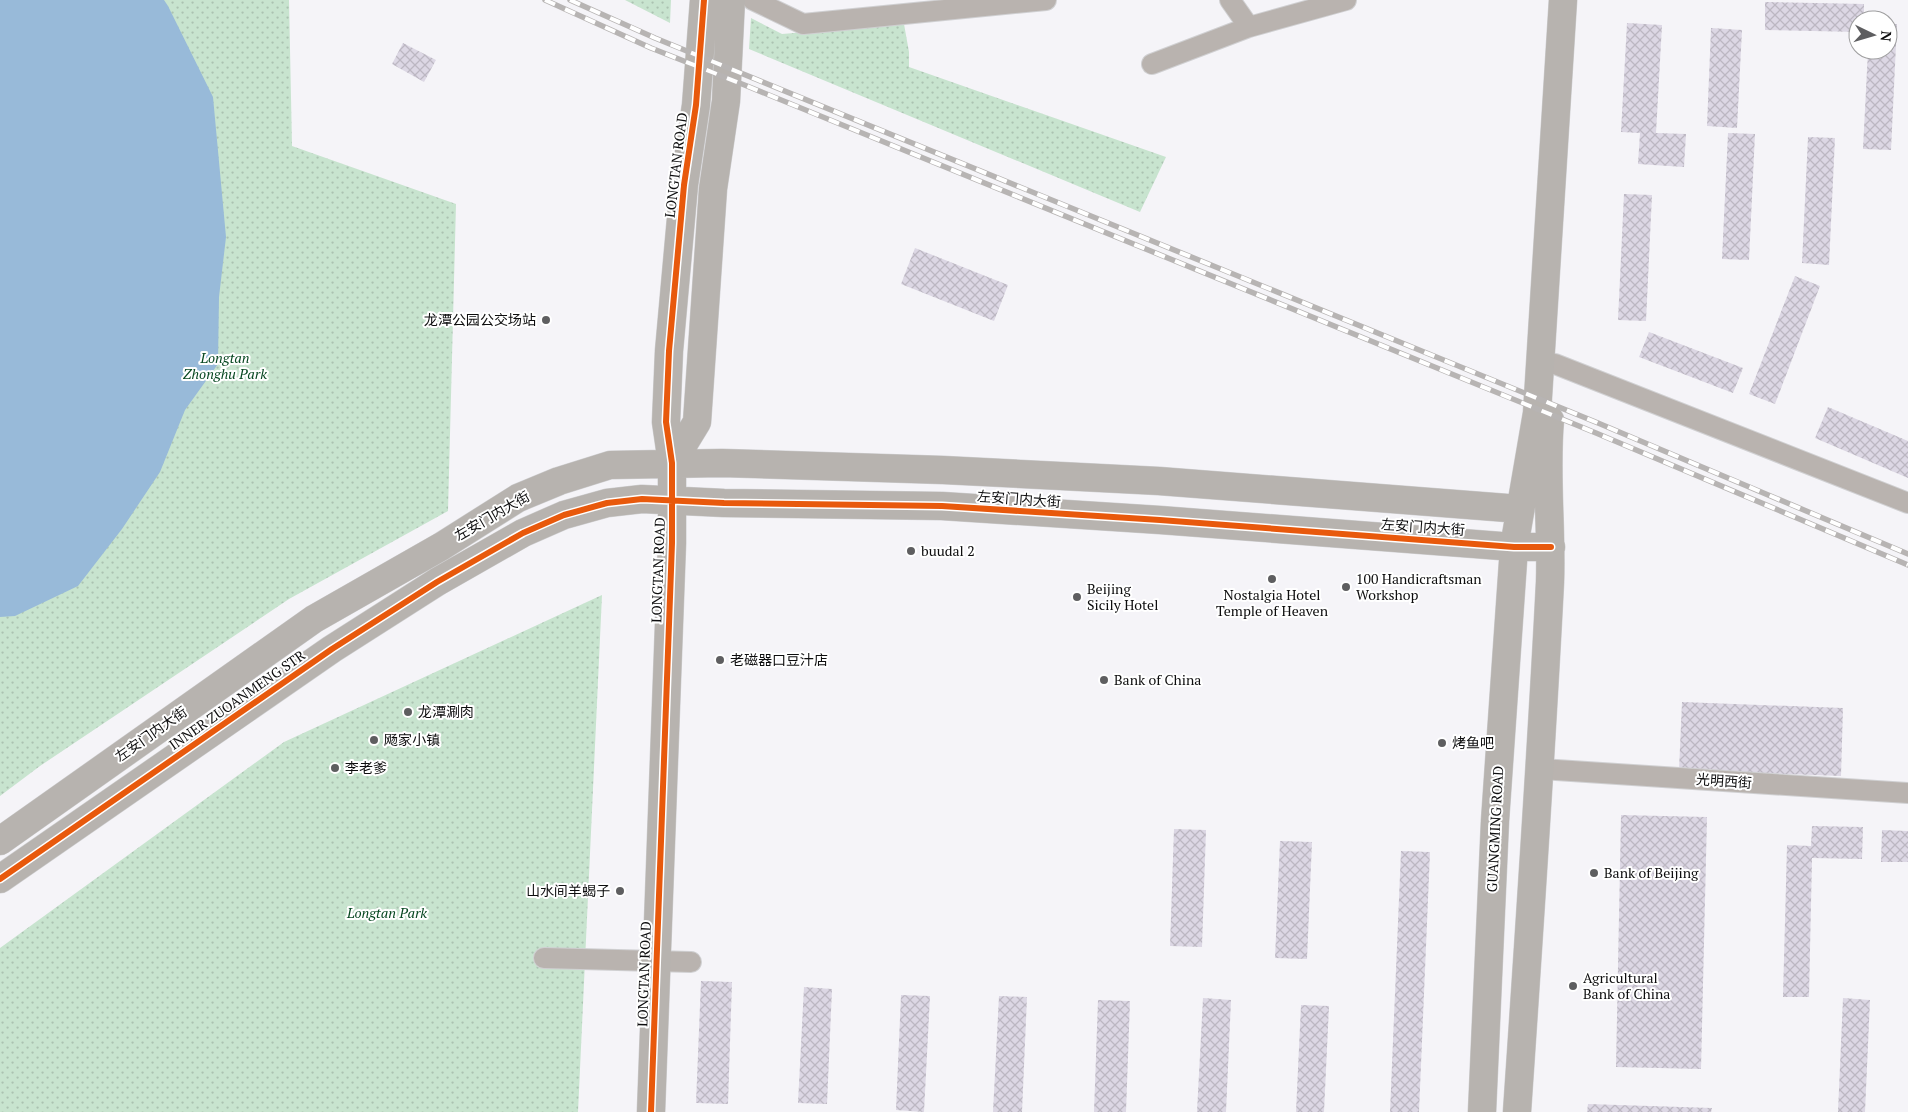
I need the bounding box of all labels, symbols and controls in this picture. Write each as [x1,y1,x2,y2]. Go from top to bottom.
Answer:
north arrow [1848,10,1898,60]
text: N [1876,30,1896,43]
street label: LONGTAN ROAD [660,111,691,219]
place label: 龙潭公园公交场站 [424,310,536,329]
marker: 龙潭公园公交场站 [540,314,552,326]
park label: Longtan Zhonghu Park [183,348,267,383]
street label: 左安门内大街 [451,486,533,545]
street label: 左安门内大街 [976,486,1062,511]
street label: 左安门内大街 [1380,514,1466,539]
street label: LONGTAN ROAD [646,517,669,623]
place label: buudal 2 [921,541,975,560]
marker: buudal 2 [905,545,917,557]
place label: 100 Handicraftsman Workshop [1356,569,1482,604]
marker: Nostalgia Hotel Temple of Heaven [1266,573,1278,585]
place label: Beijing Sicily Hotel [1087,579,1158,614]
marker: 100 Handicraftsman Workshop [1340,581,1352,593]
place label: Nostalgia Hotel Temple of Heaven [1216,585,1329,620]
marker: Beijing Sicily Hotel [1071,591,1083,603]
street label: INNER ZUOANMENG STR [165,645,309,754]
place label: 老磁器口豆汁店 [730,650,828,669]
marker: 老磁器口豆汁店 [714,654,726,666]
place label: Bank of China [1114,670,1201,689]
marker: Bank of China [1098,674,1110,686]
street label: 左安门内大街 [111,702,191,765]
place label: 龙潭涮肉 [418,702,474,721]
marker: 龙潭涮肉 [402,706,414,718]
place label: 飏家小镇 [384,730,440,749]
place label: 烤鱼吧 [1452,733,1494,752]
marker: 飏家小镇 [368,734,380,746]
marker: 烤鱼吧 [1436,737,1448,749]
place label: 李老爹 [345,758,387,777]
marker: 李老爹 [329,762,341,774]
street label: GUANGMING ROAD [1482,765,1507,893]
street label: 光明西街 [1695,769,1753,792]
place label: Bank of Beijing [1604,863,1699,882]
marker: Bank of Beijing [1588,867,1600,879]
place label: 山水间羊蝎子 [526,881,610,900]
marker: 山水间羊蝎子 [614,885,626,897]
park label: Longtan Park [346,903,427,922]
street label: LONGTAN ROAD [632,921,655,1027]
place label: Agricultural Bank of China [1583,968,1670,1003]
marker: Agricultural Bank of China [1567,980,1579,992]

